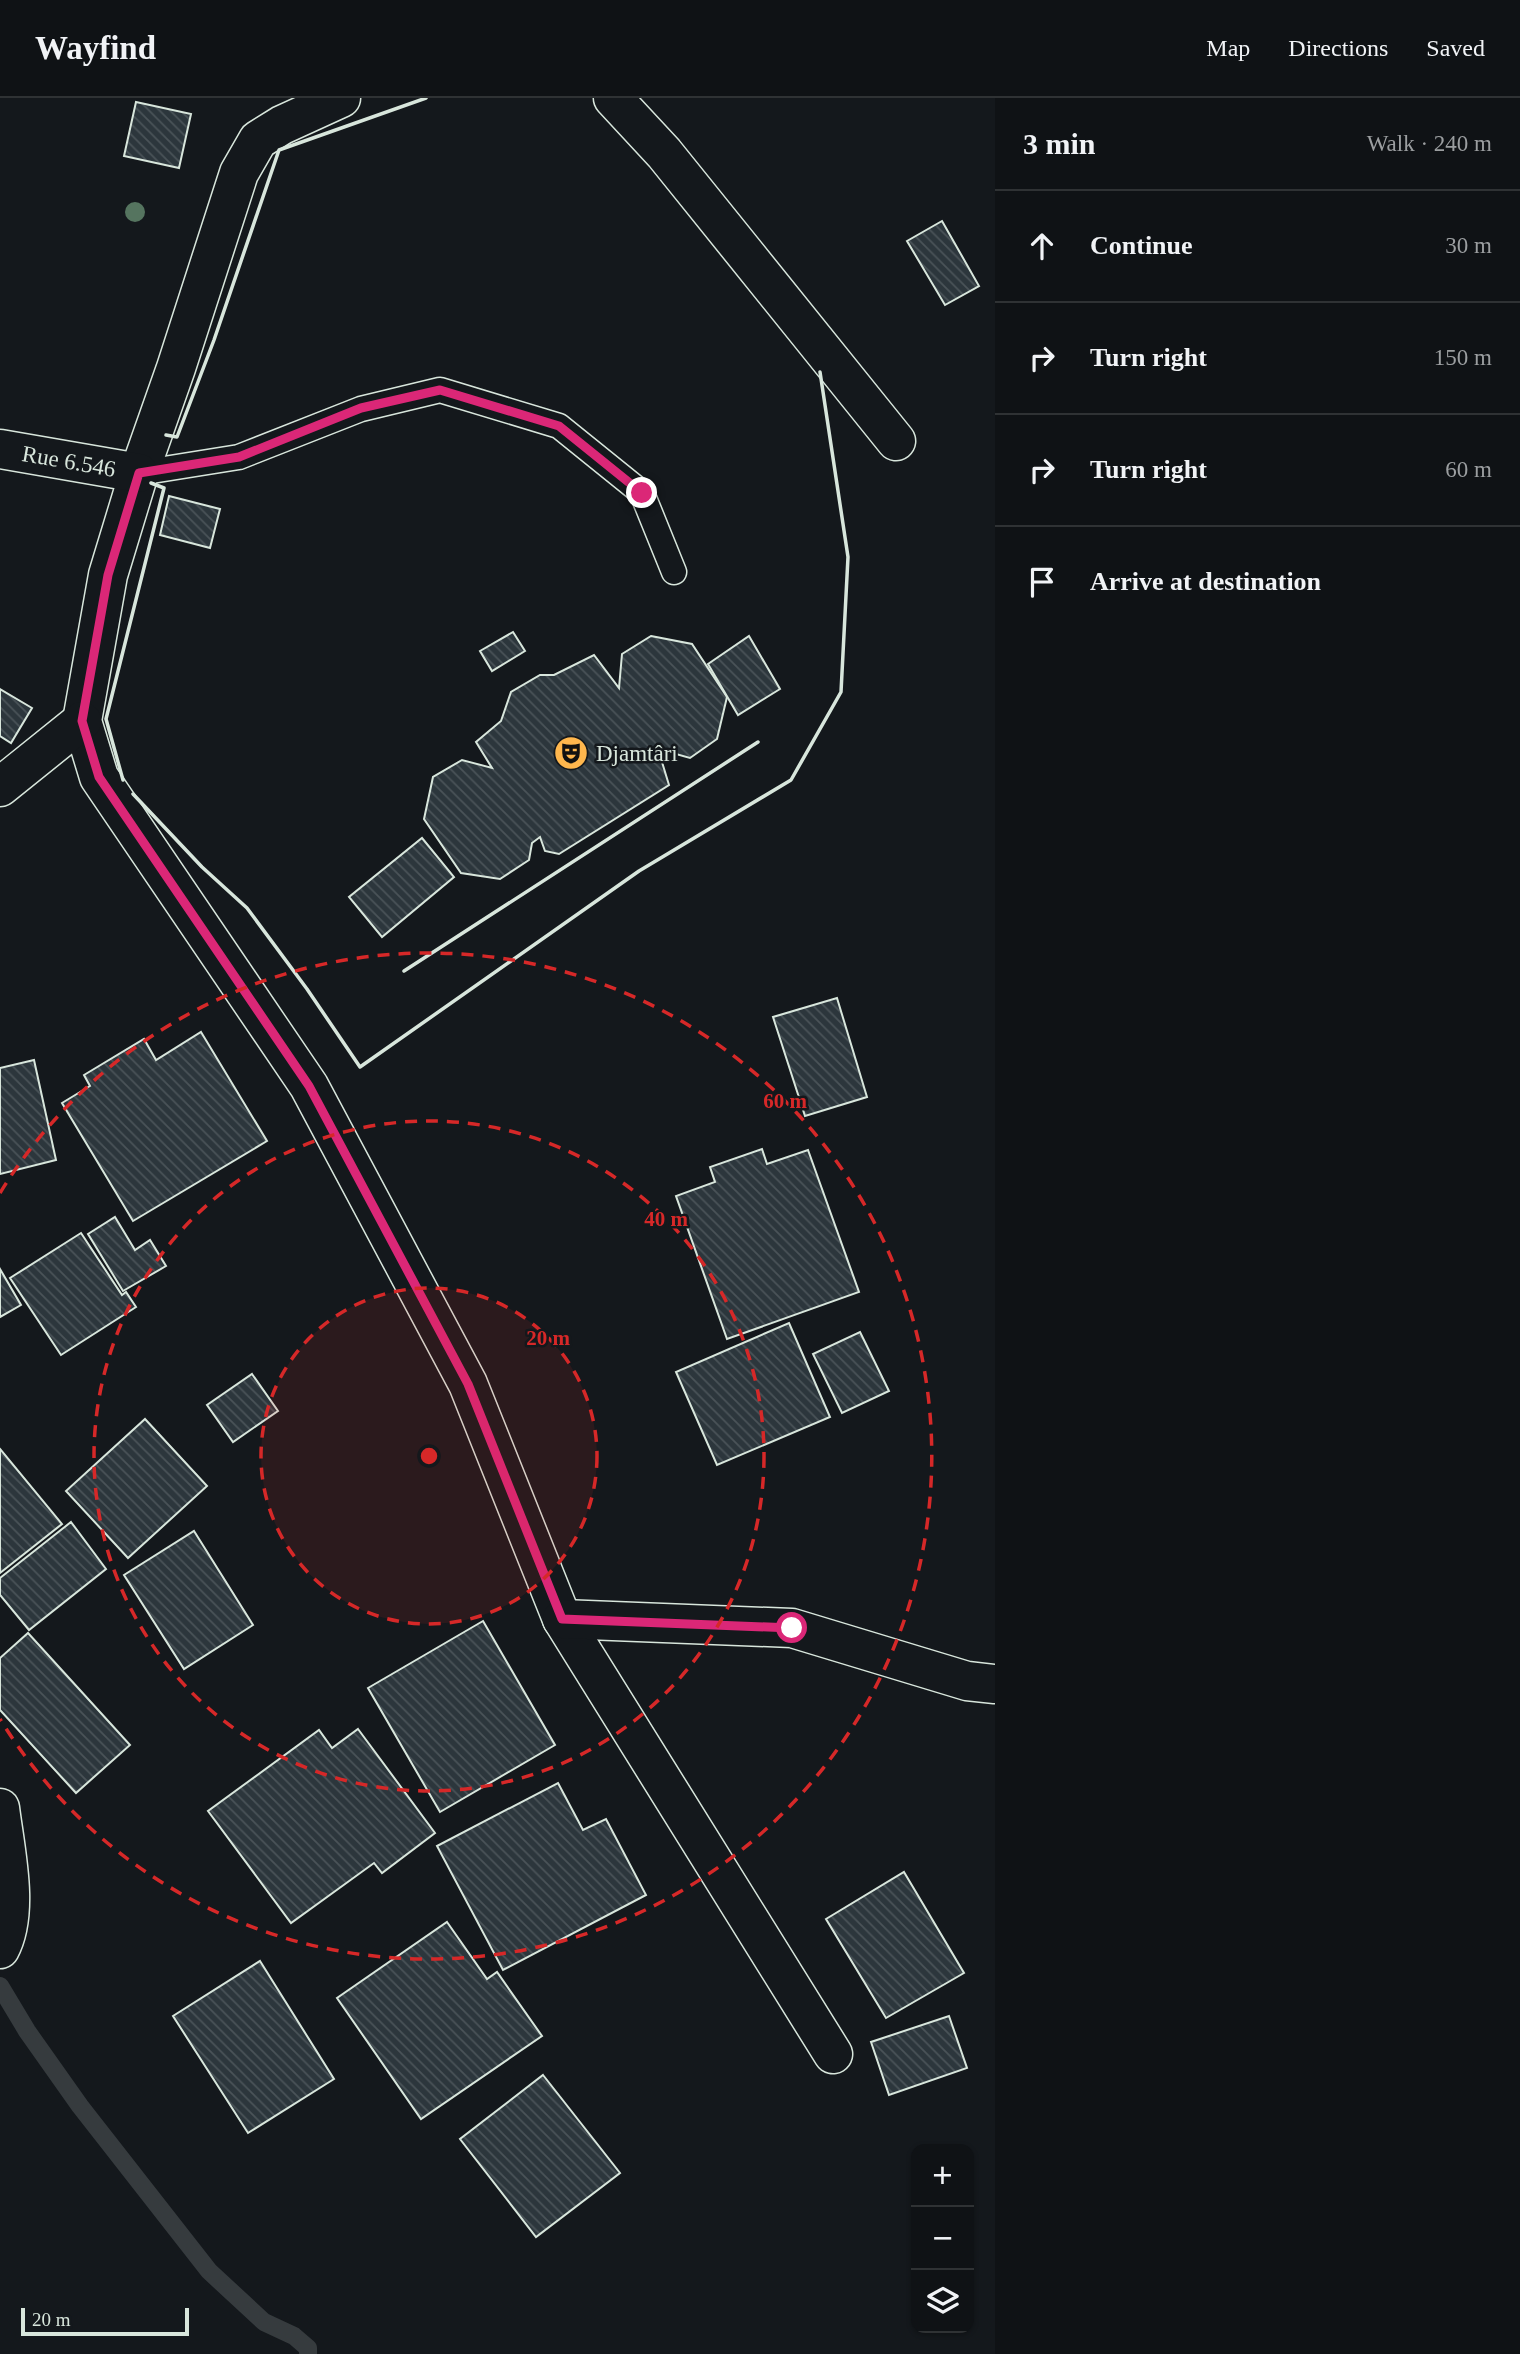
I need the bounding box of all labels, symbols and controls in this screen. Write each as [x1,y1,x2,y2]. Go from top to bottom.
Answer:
text: Wayfind [35,30,156,66]
text: Map [1206,35,1250,61]
text: Directions [1288,35,1388,61]
text: Saved [1426,35,1485,61]
text: 3 min [1023,127,1096,160]
text: Walk · 240 m [1367,131,1492,156]
icon: ahead [1023,227,1061,265]
text: Continue [1090,231,1193,260]
text: 30 m [1445,233,1492,258]
icon: right [1023,339,1061,377]
text: Turn right [1090,343,1207,372]
text: 150 m [1434,345,1492,370]
street label: Rue 6.546 [20,441,118,482]
icon: right [1023,451,1061,489]
text: Turn right [1090,455,1207,484]
text: 60 m [1445,457,1492,482]
route end [626,477,657,508]
icon: arrive [1023,563,1061,601]
text: Arrive at destination [1090,567,1321,596]
theatre icon: Djamtâri [552,734,590,772]
place label: Djamtâri [596,741,678,766]
text: 60 m [763,1089,807,1113]
text: 40 m [644,1207,688,1231]
text: 20 m [526,1326,570,1350]
centre of rings [417,1444,441,1468]
route start [776,1612,807,1643]
map controls [911,2144,974,2333]
button: + [911,2144,974,2207]
button: − [911,2207,974,2270]
button: layers [911,2270,974,2333]
scale bar [21,2305,189,2337]
text: 20 m [32,2309,71,2330]

